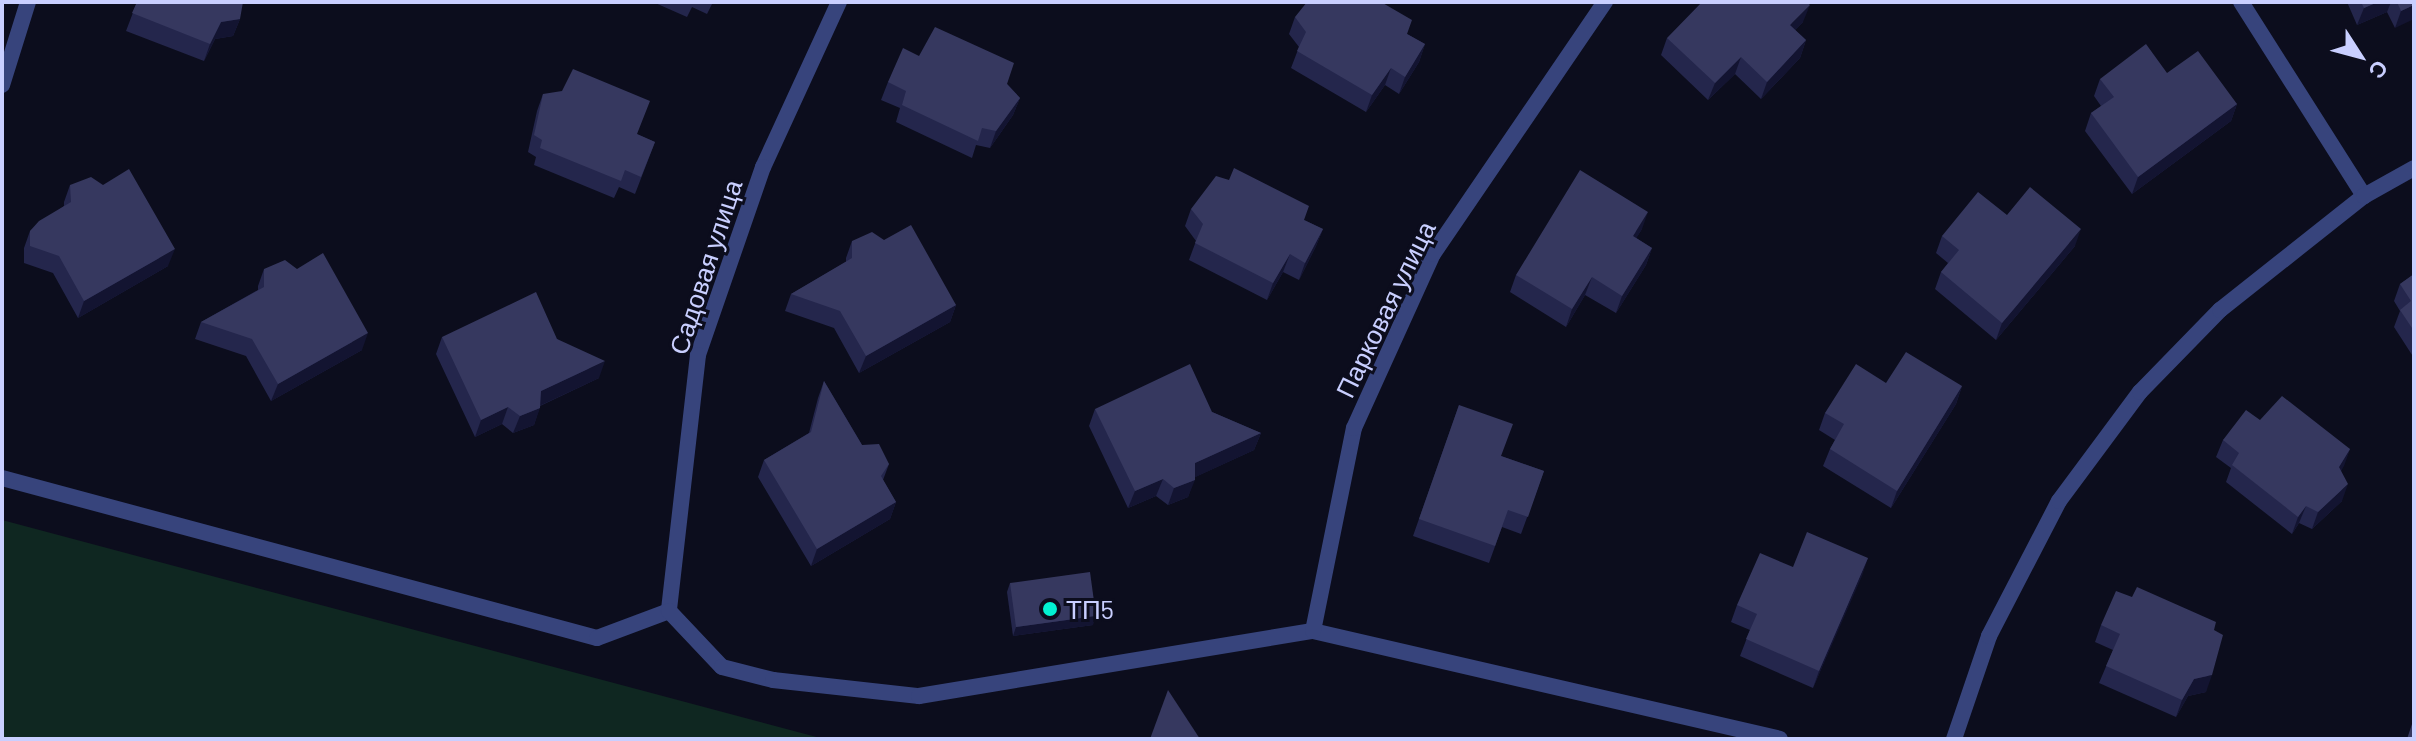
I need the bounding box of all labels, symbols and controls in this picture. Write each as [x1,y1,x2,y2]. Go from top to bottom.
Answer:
north arrow [2320,16,2400,96]
text: С [2364,56,2395,84]
street label: Садовая улица [662,176,748,358]
street label: Парковая улица [1329,216,1441,402]
place label: ТП5 [1066,593,1114,625]
marker: ТП5 [1041,600,1059,618]

